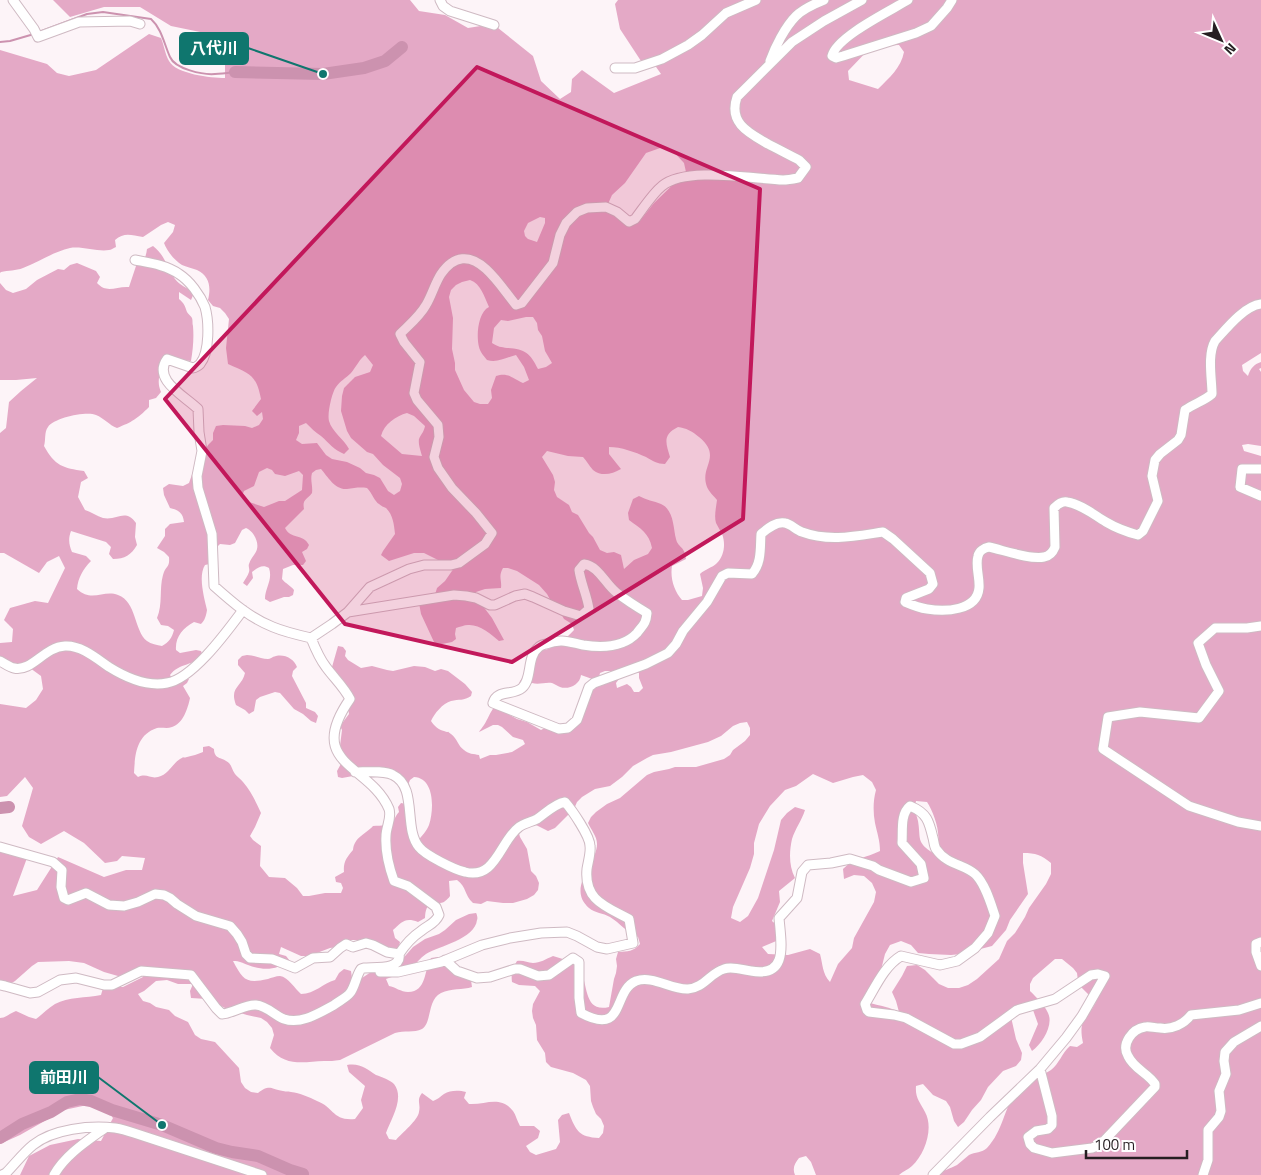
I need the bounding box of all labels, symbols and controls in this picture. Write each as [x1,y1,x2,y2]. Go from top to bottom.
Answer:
north arrow [1196,15,1246,65]
callout: 八代川 [180,33,248,64]
text: 八代川 [190,36,238,60]
text: N [1220,39,1242,60]
callout: 前田川 [30,1062,98,1093]
text: 前田川 [40,1065,88,1089]
scale bar [1086,1128,1187,1160]
text: 100 m [1094,1133,1135,1156]

